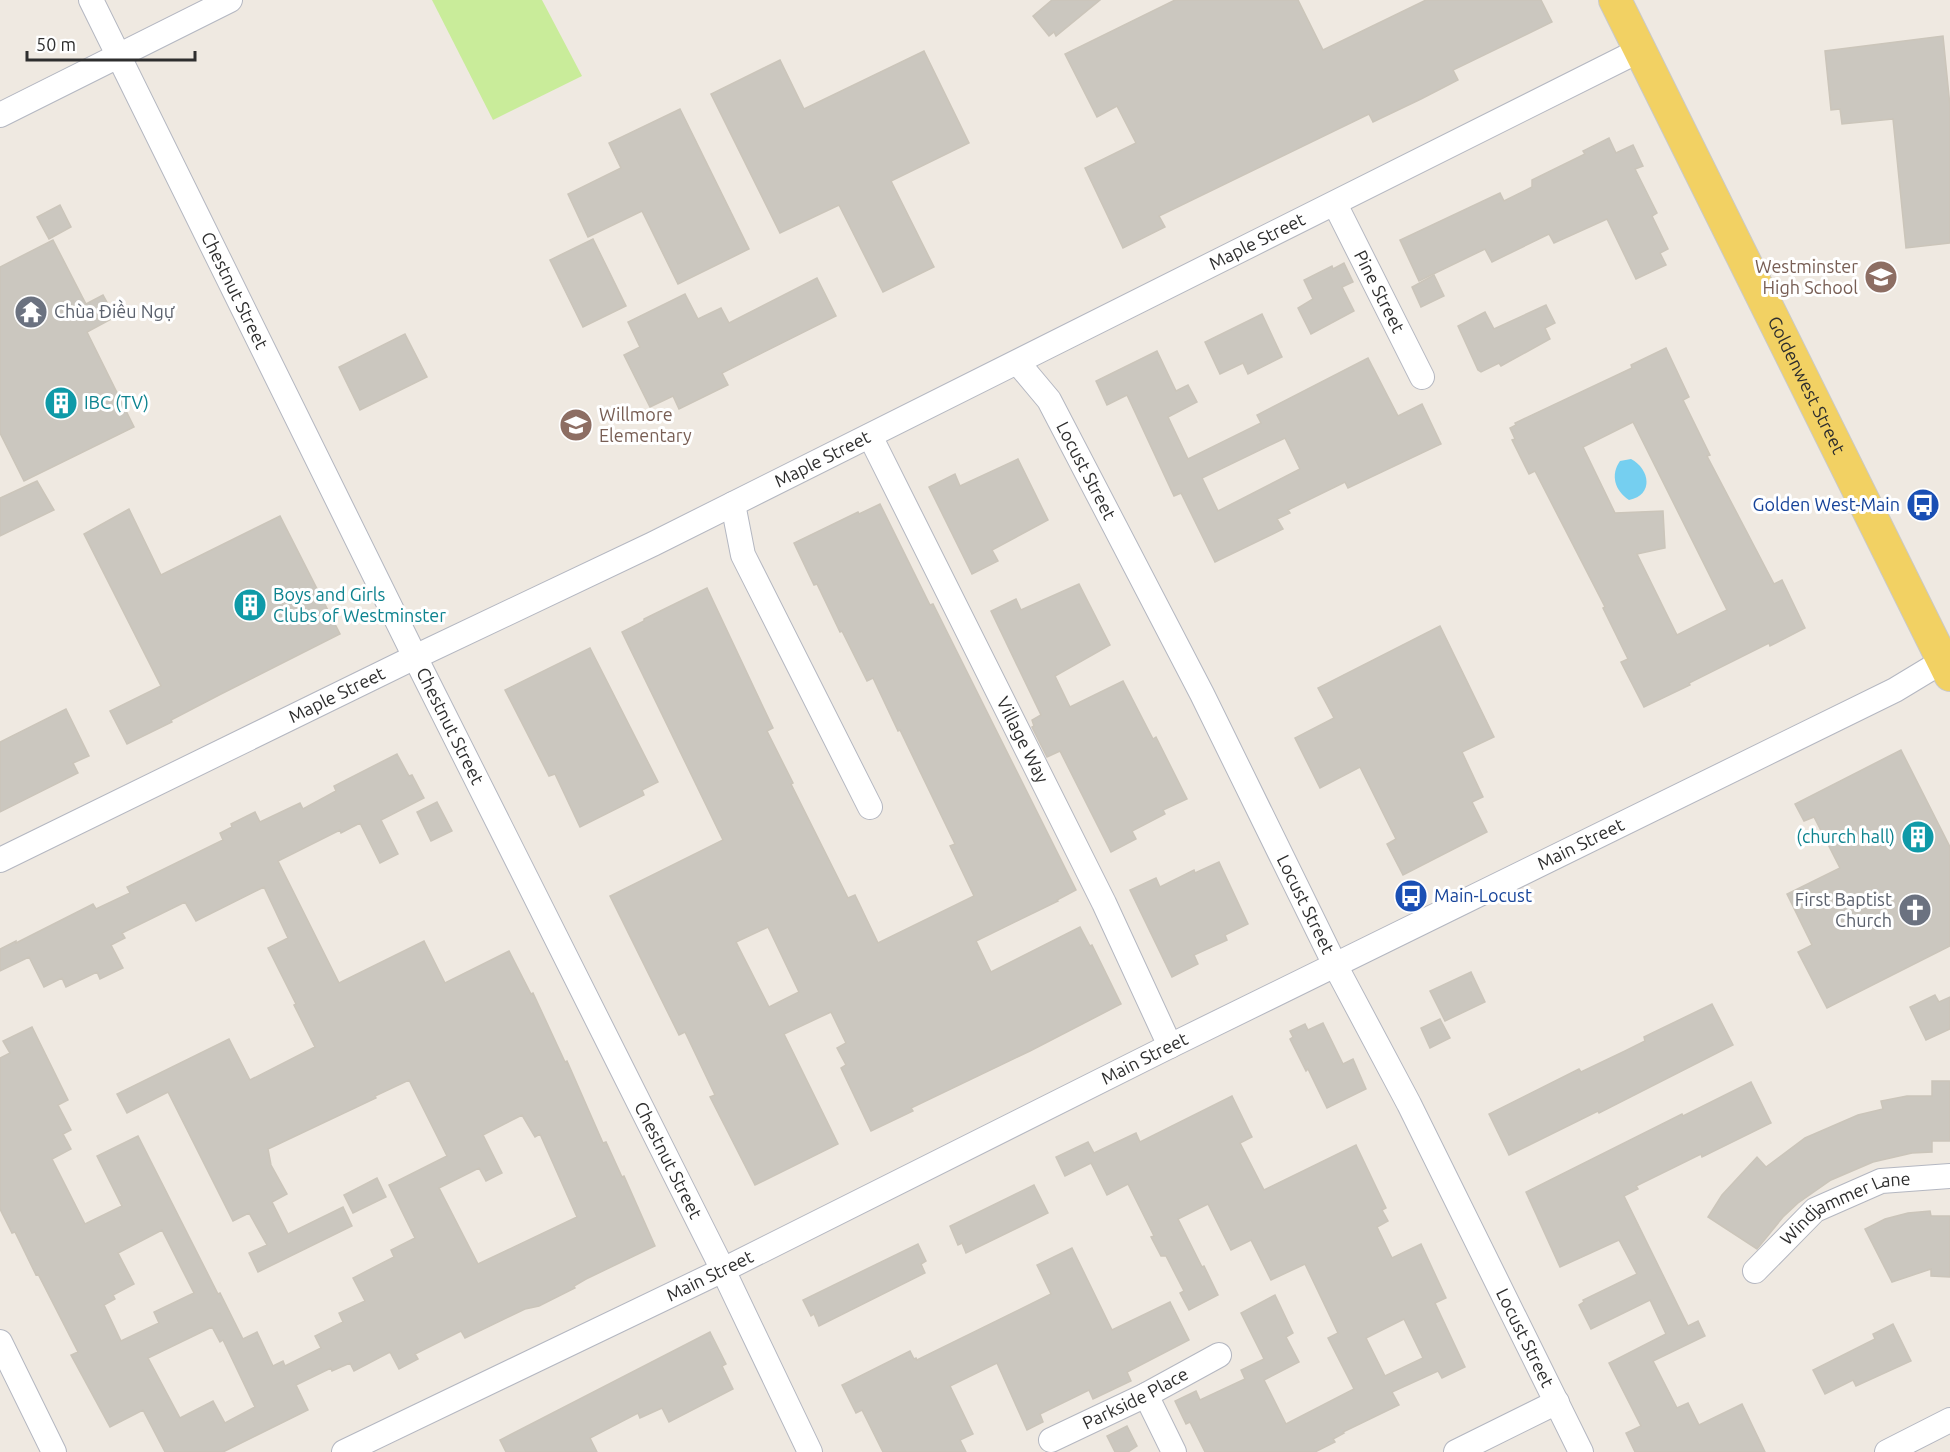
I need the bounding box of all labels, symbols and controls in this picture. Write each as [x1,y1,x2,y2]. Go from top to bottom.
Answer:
scale bar [27,24,195,62]
text: 50 m [36,34,76,54]
street label: Maple Street [1205,208,1308,273]
street label: Chestnut Street [198,228,273,352]
street label: Pine Street [1351,247,1409,336]
place label: Westminster High School [1755,256,1858,297]
school or university icon: Westminster High School [1863,259,1899,295]
temple icon: Chùa Điều Ngự [13,294,49,330]
place label: Chùa Điều Ngự [54,299,175,321]
street label: Goldenwest Street [1765,313,1850,457]
building icon: IBC (TV) [43,385,79,421]
place label: IBC (TV) [84,392,149,413]
place label: Willmore Elementary [599,404,692,445]
school or university icon: Willmore Elementary [558,407,594,443]
street label: Locust Street [1053,418,1120,523]
street label: Maple Street [771,426,873,491]
bus stop icon: Golden West-Main [1905,487,1941,523]
place label: Golden West-Main [1752,494,1900,514]
place label: Boys and Girls Clubs of Westminster [273,584,446,625]
building icon: Boys and Girls Clubs of Westminster [232,587,268,623]
street label: Maple Street [285,662,388,726]
street label: Chestnut Street [413,664,488,788]
street label: Village Way [993,693,1053,786]
street label: Main Street [1534,814,1627,873]
building icon: (church hall) [1900,819,1936,855]
place label: (church hall) [1796,826,1895,847]
street label: Locust Street [1273,851,1339,957]
bus stop icon: Main-Locust [1393,878,1429,914]
place label: Main-Locust [1434,885,1532,905]
place label: First Baptist Church [1795,889,1892,930]
church icon: First Baptist Church [1897,892,1933,928]
street label: Main Street [1098,1028,1191,1088]
street label: Chestnut Street [631,1098,707,1222]
street label: Windjammer Lane [1776,1168,1911,1248]
street label: Main Street [663,1246,756,1305]
street label: Locust Street [1493,1285,1558,1390]
street label: Parkside Place [1079,1363,1191,1433]

